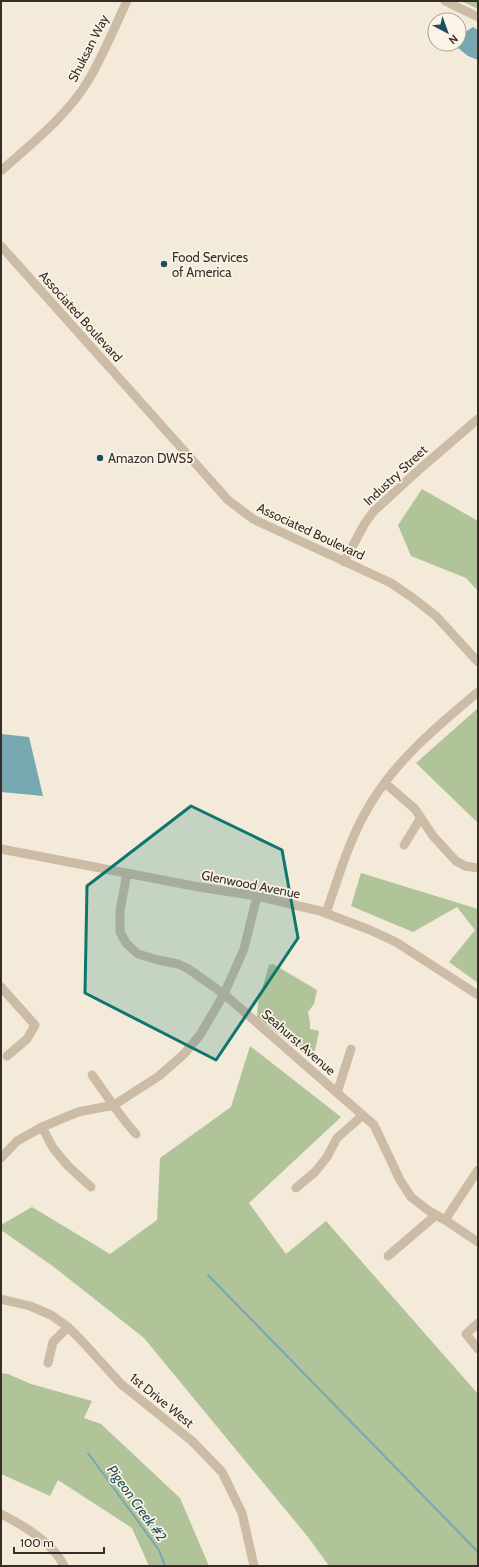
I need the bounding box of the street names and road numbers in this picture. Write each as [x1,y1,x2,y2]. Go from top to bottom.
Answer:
street label: Shuksan Way [64,11,112,84]
street label: Associated Boulevard [36,267,126,365]
street label: Industry Street [360,441,431,509]
street label: Associated Boulevard [255,499,367,563]
street label: Glenwood Avenue [200,867,302,902]
street label: Seahurst Avenue [259,1006,339,1079]
street label: 1st Drive West [127,1369,198,1431]

